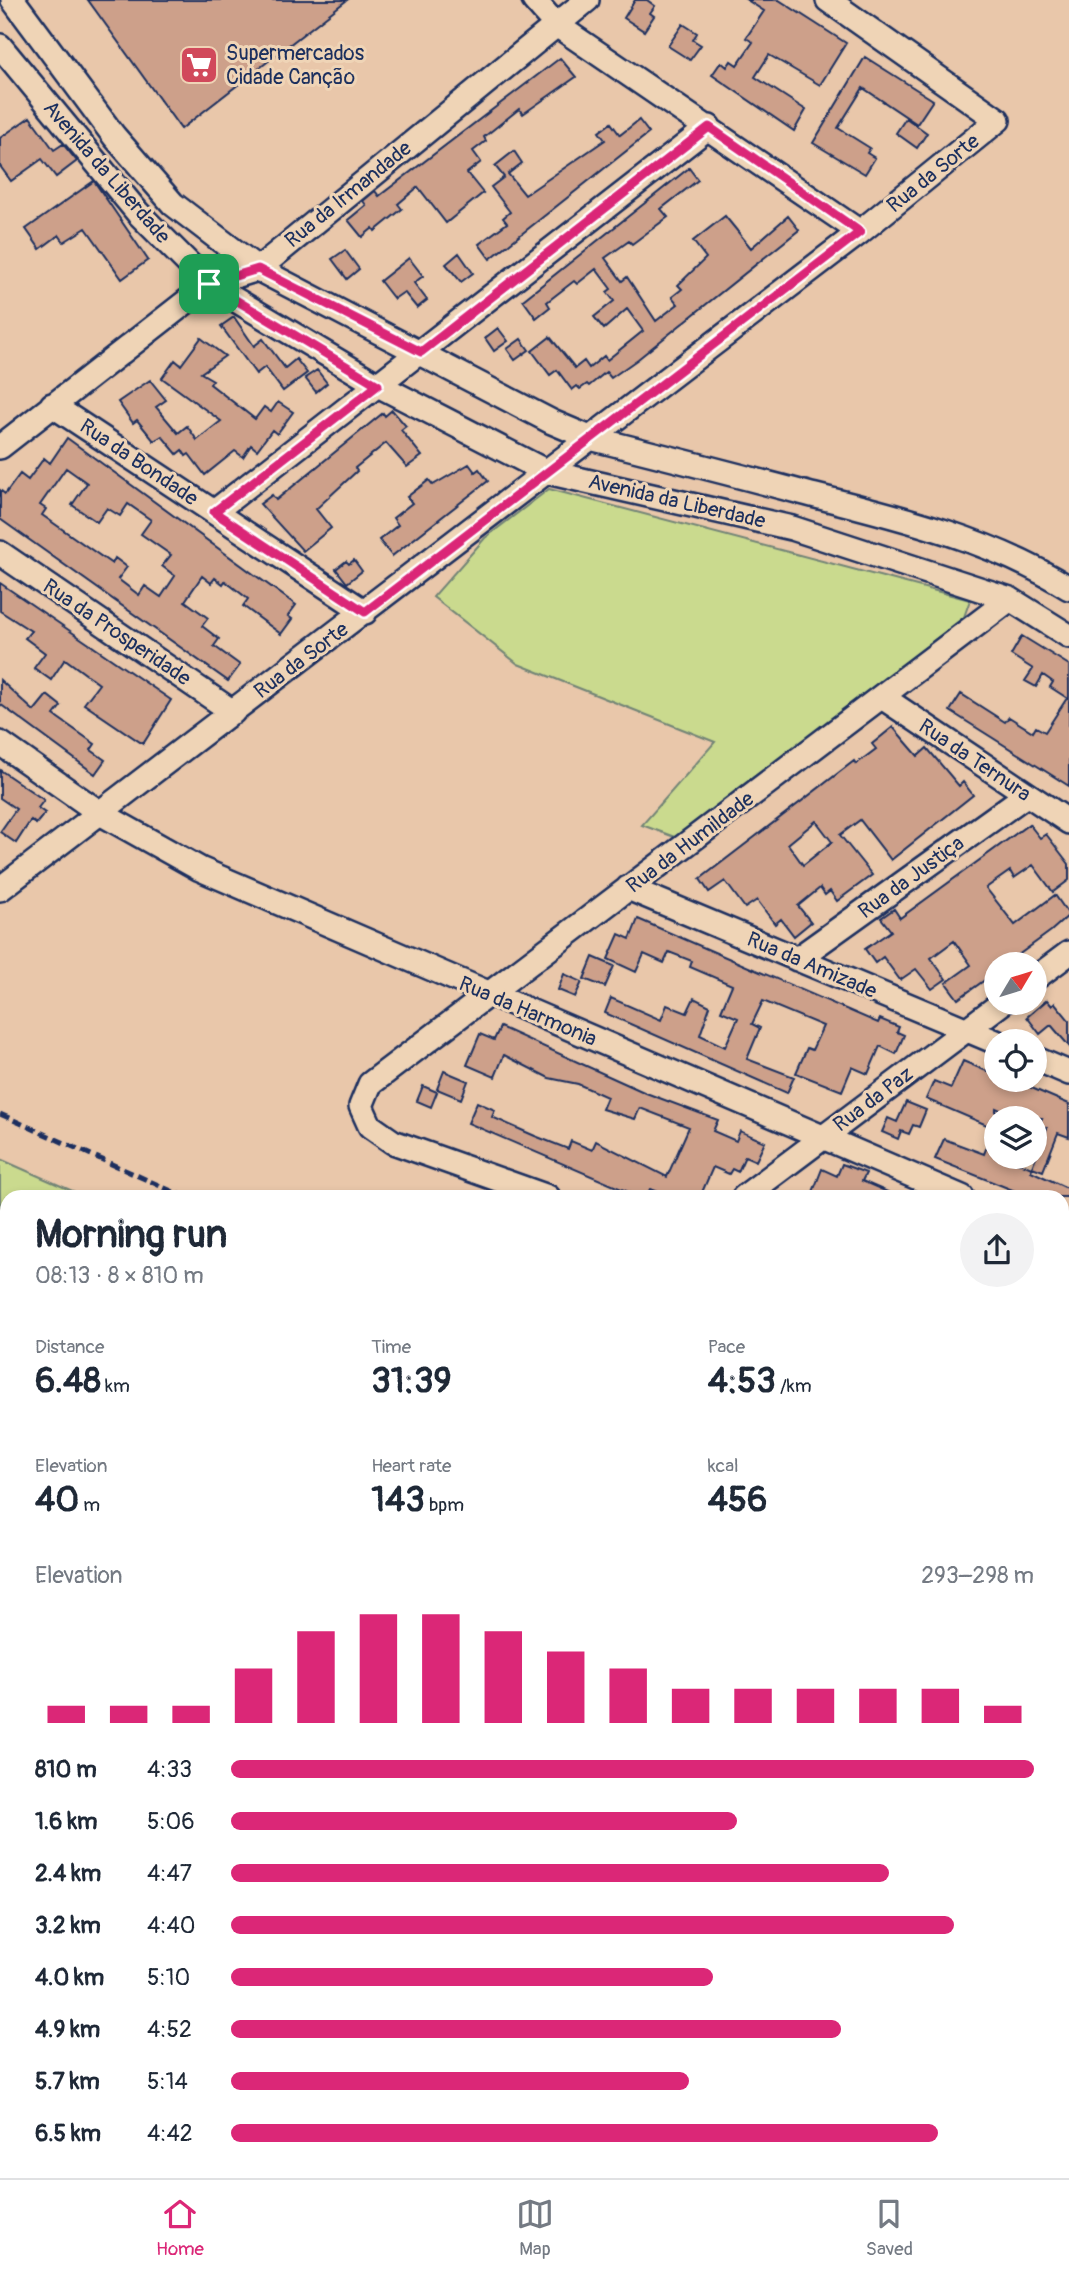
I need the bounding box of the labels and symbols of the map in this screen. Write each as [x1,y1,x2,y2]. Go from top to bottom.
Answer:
place label: Supermercados Cidade Canção [226,40,365,91]
supermarket icon: Supermercados Cidade Canção [178,44,220,86]
street label: Avenida da Liberdade [37,95,177,250]
street label: Rua da Sorte [881,127,986,219]
street label: Rua da Irmandade [279,135,418,254]
pin [179,254,239,314]
street label: Rua da Bondade [74,413,204,512]
street label: Avenida da Liberdade [586,468,769,535]
street label: Rua da Prosperidade [37,573,197,692]
street label: Rua da Sorte [249,616,354,705]
street label: Rua da Ternura [913,713,1036,808]
street label: Rua da Humildade [621,785,760,899]
street label: Rua da Justiça [853,830,970,925]
street label: Rua da Amizade [743,926,882,1005]
north arrow [984,952,1046,1015]
street label: Rua da Harmonia [455,970,601,1053]
street label: Rua da Paz [828,1061,919,1138]

